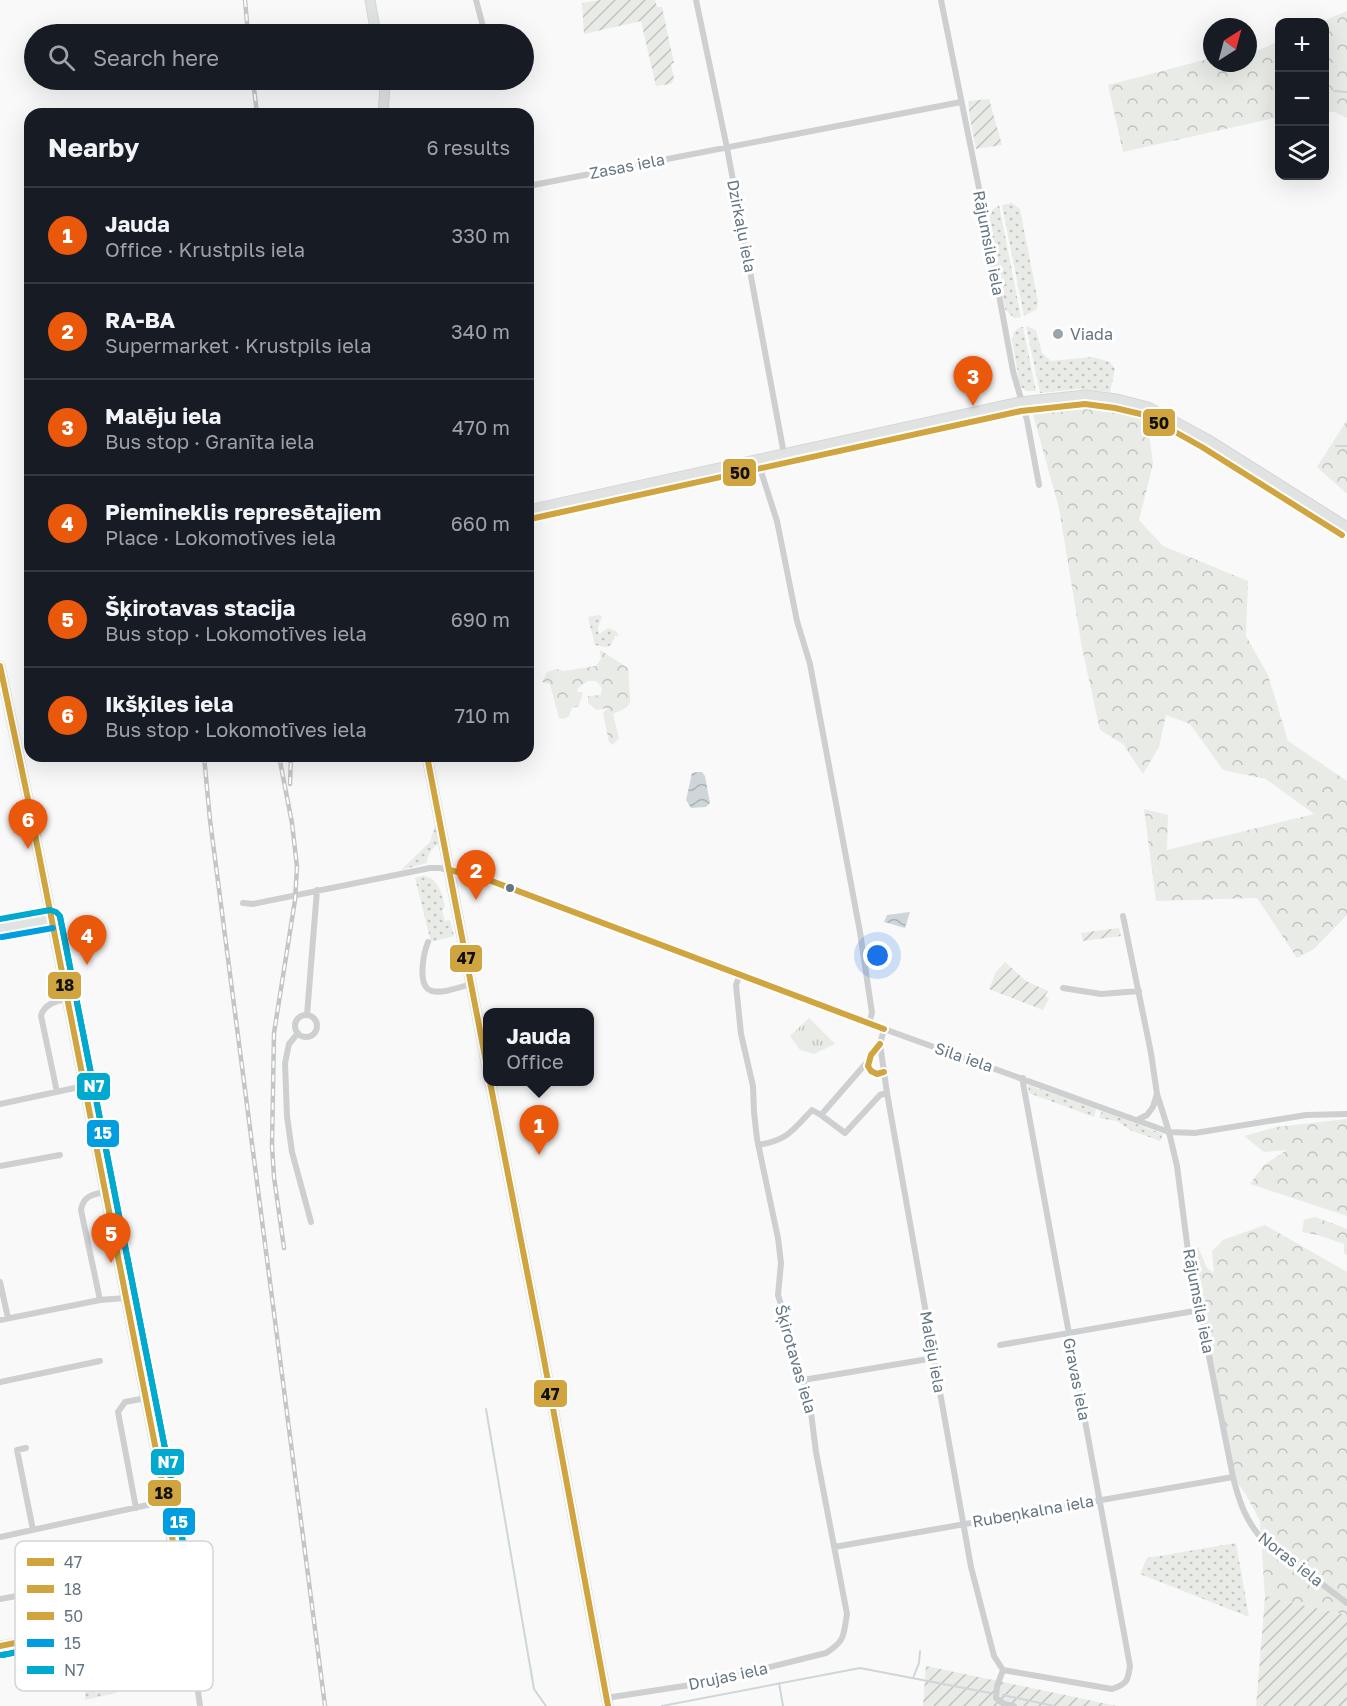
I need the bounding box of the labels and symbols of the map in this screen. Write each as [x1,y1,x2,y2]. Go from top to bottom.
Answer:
north arrow [1203,18,1257,72]
street label: Zasas iela [588,149,666,183]
street label: Dzirkaļu iela [723,178,761,274]
street label: Rājumsila iela [969,189,1009,297]
place label: Viada [1070,324,1113,344]
marker: Viada [1051,327,1065,341]
pin: 3 [954,356,992,406]
line badge: 50 [1142,408,1176,437]
text: 50 [1149,413,1169,433]
line badge: 50 [722,458,757,487]
text: 50 [730,463,750,483]
pin: 6 [9,800,48,849]
pin: 2 [456,850,496,900]
unlabelled marker [504,882,516,894]
pin: 4 [68,916,106,965]
your location [863,941,892,970]
line badge: 47 [449,944,483,973]
text: 47 [457,948,476,968]
line badge: 18 [47,971,82,1000]
text: 18 [56,975,74,995]
street label: Sila iela [932,1038,996,1076]
line badge: N7 [76,1072,111,1101]
text: N7 [84,1076,105,1096]
pin: 1 [520,1106,558,1155]
line badge: 15 [86,1119,120,1148]
text: 15 [94,1123,112,1143]
pin: 5 [92,1214,130,1263]
street label: Rājumsila iela [1179,1247,1219,1355]
street label: Šķirotavas iela [771,1302,821,1416]
street label: Malēju iela [916,1310,950,1394]
street label: Gravas iela [1059,1336,1095,1422]
line badge: 47 [533,1379,568,1408]
text: 47 [541,1384,560,1404]
line badge: N7 [150,1448,185,1476]
text: N7 [158,1452,179,1472]
line badge: 18 [147,1479,182,1507]
text: 18 [155,1483,173,1503]
street label: Rubeņkalna iela [971,1490,1095,1532]
line badge: 15 [162,1507,196,1536]
text: 15 [170,1512,188,1532]
street label: Noras iela [1254,1527,1328,1591]
legend [15,1541,213,1691]
text: 47 [64,1552,82,1572]
text: 18 [64,1579,82,1599]
text: 50 [64,1606,83,1626]
text: 15 [64,1633,81,1653]
street label: Drujas iela [686,1658,770,1694]
text: N7 [64,1660,85,1680]

